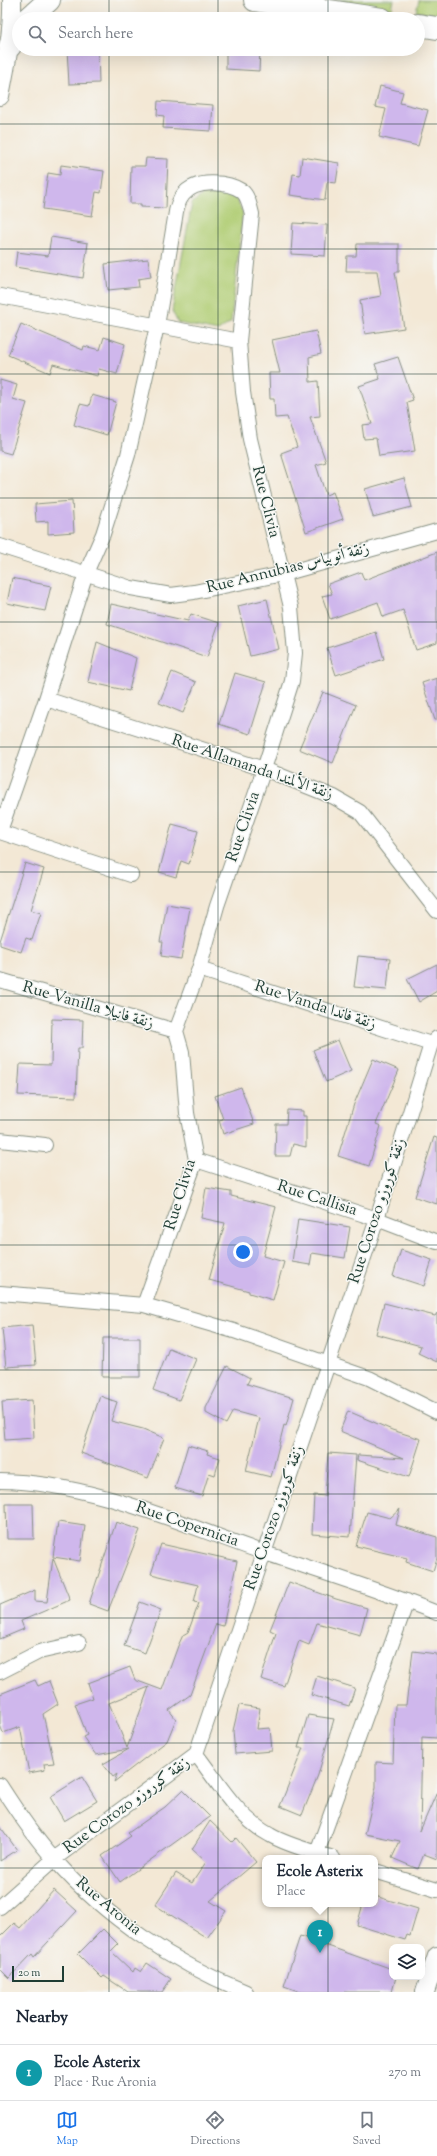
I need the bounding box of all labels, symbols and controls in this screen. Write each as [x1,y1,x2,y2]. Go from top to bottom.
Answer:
search box [12,12,425,56]
icon: search [26,23,48,45]
text: Search here [58,24,133,45]
street label: Rue Clivia [245,464,285,541]
street label: Rue Annubias زنقة أنوبياس [204,536,372,600]
street label: Rue Allamanda زنقة الألمندا [168,728,336,806]
street label: Rue Clivia [221,788,267,865]
street label: Rue Vanda زنقة فاندا [251,975,379,1037]
street label: Rue Vanilla زنقة فانيلا [20,976,156,1036]
street label: Rue Corozo زنقة كوروزو [344,1135,412,1287]
street label: Rue Clivia [159,1156,203,1233]
street label: Rue Callisia [274,1175,361,1223]
your location [233,1242,253,1262]
street label: Rue Corozo زنقة كوروزو [239,1442,311,1594]
street label: Rue Copernicia [132,1497,242,1554]
street label: Rue Corozo زنقة كوروزو [59,1752,195,1860]
popup [262,1855,378,1907]
text: Ecole Asterix [277,1862,363,1883]
street label: Rue Aronia [70,1873,146,1942]
text: Place [277,1883,305,1901]
pin: 1 [307,1920,333,1953]
map controls [389,1944,425,1980]
button: layers [389,1944,425,1980]
scale bar [12,1964,64,1983]
text: 20 m [18,1965,40,1981]
text: Nearby [16,2006,68,2030]
text: Ecole Asterix [54,2053,141,2074]
text: 1 [27,2064,31,2082]
text: 270 m [388,2064,421,2082]
text: Place · Rue Aronia [54,2074,156,2092]
tab: Map [56,2109,78,2149]
tab: Directions [191,2109,240,2149]
tab: Saved [353,2109,381,2149]

